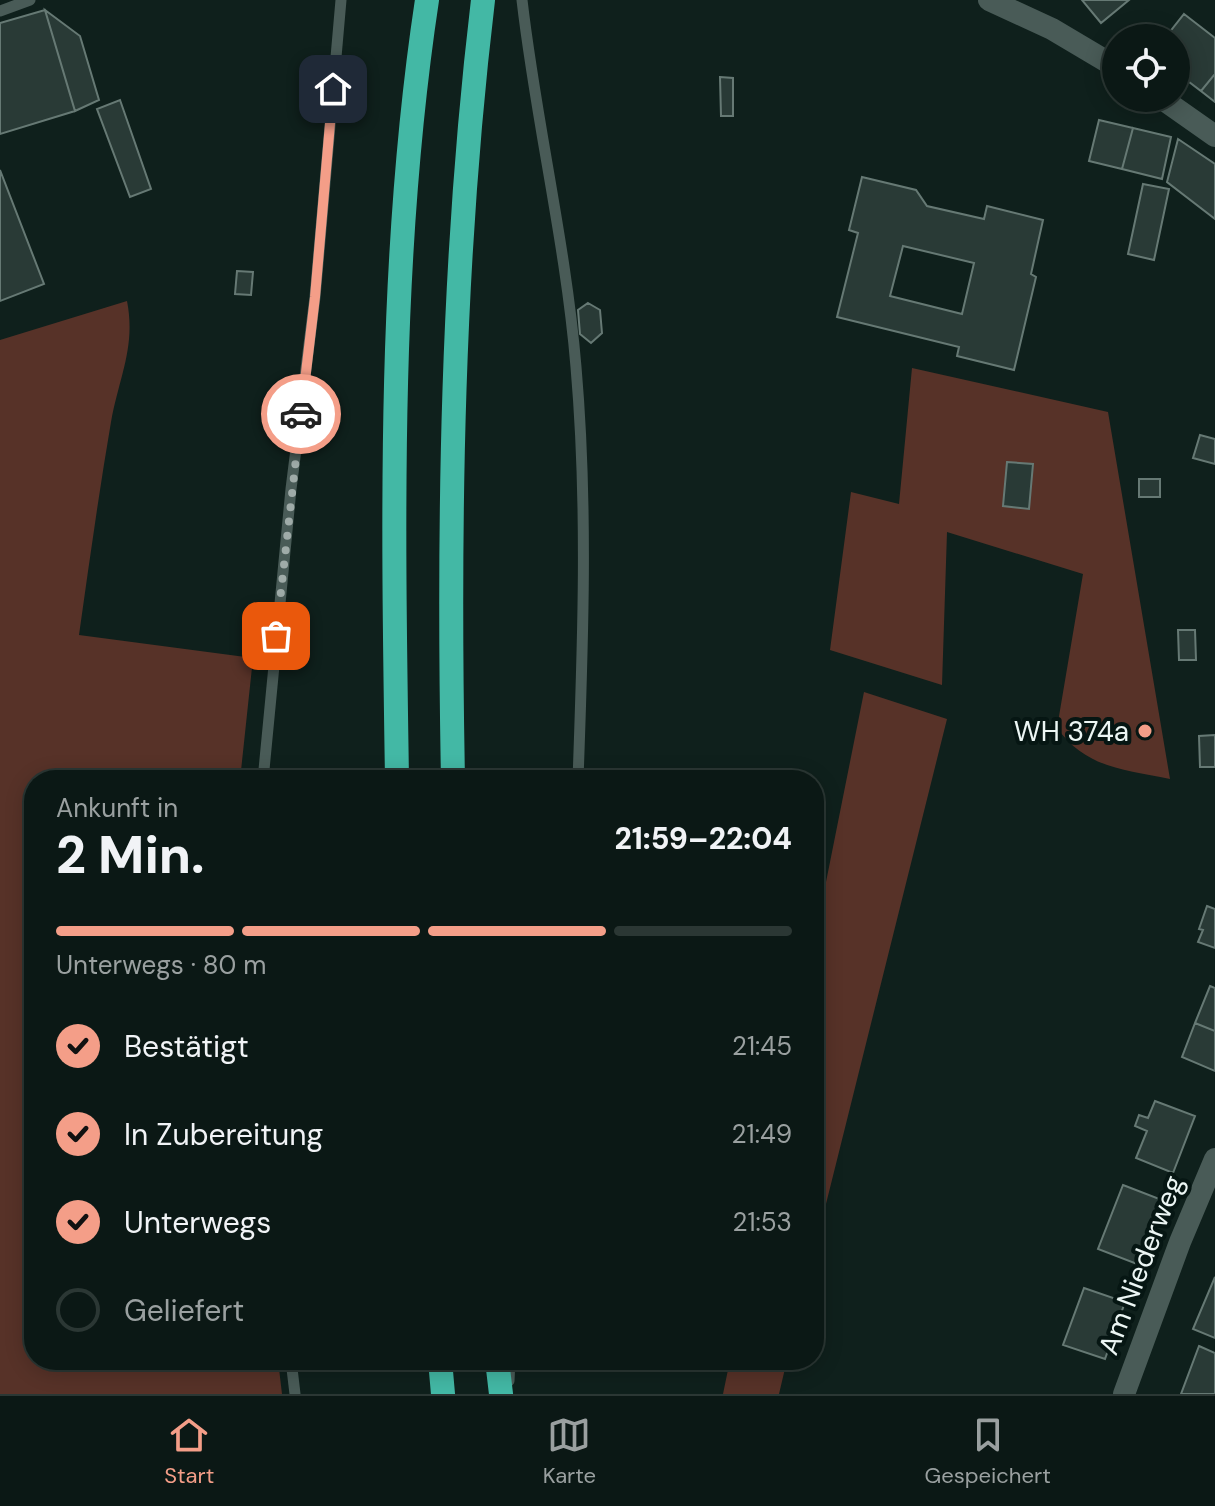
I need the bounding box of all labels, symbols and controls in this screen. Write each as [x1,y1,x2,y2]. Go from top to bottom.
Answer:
map controls [1102,24,1190,112]
button: locate [1102,24,1190,112]
pin [299,55,367,123]
icon: home [311,67,355,111]
courier [261,374,341,454]
icon: car [279,392,323,436]
pin [242,602,310,670]
icon: bag [254,614,298,658]
place label: WH 374a [1014,713,1129,750]
marker: WH 374a [1136,722,1154,740]
text: Ankunft in [56,791,178,825]
text: 21:59–22:04 [614,819,792,858]
text: 2 Min. [56,821,205,889]
text: Unterwegs · 80 m [56,948,266,982]
icon: check [56,1024,100,1068]
text: Bestätigt [124,1027,249,1066]
text: 21:45 [732,1029,792,1063]
icon: check [56,1112,100,1156]
text: In Zubereitung [124,1115,323,1154]
text: 21:49 [732,1117,792,1151]
street label: Am Niederweg [1090,1170,1192,1360]
icon: check [56,1200,100,1244]
text: Unterwegs [124,1203,271,1242]
text: 21:53 [732,1205,792,1239]
text: Geliefert [124,1291,244,1330]
tab: Start [164,1413,214,1490]
tab: Karte [543,1413,596,1490]
tab: Gespeichert [925,1413,1051,1490]

